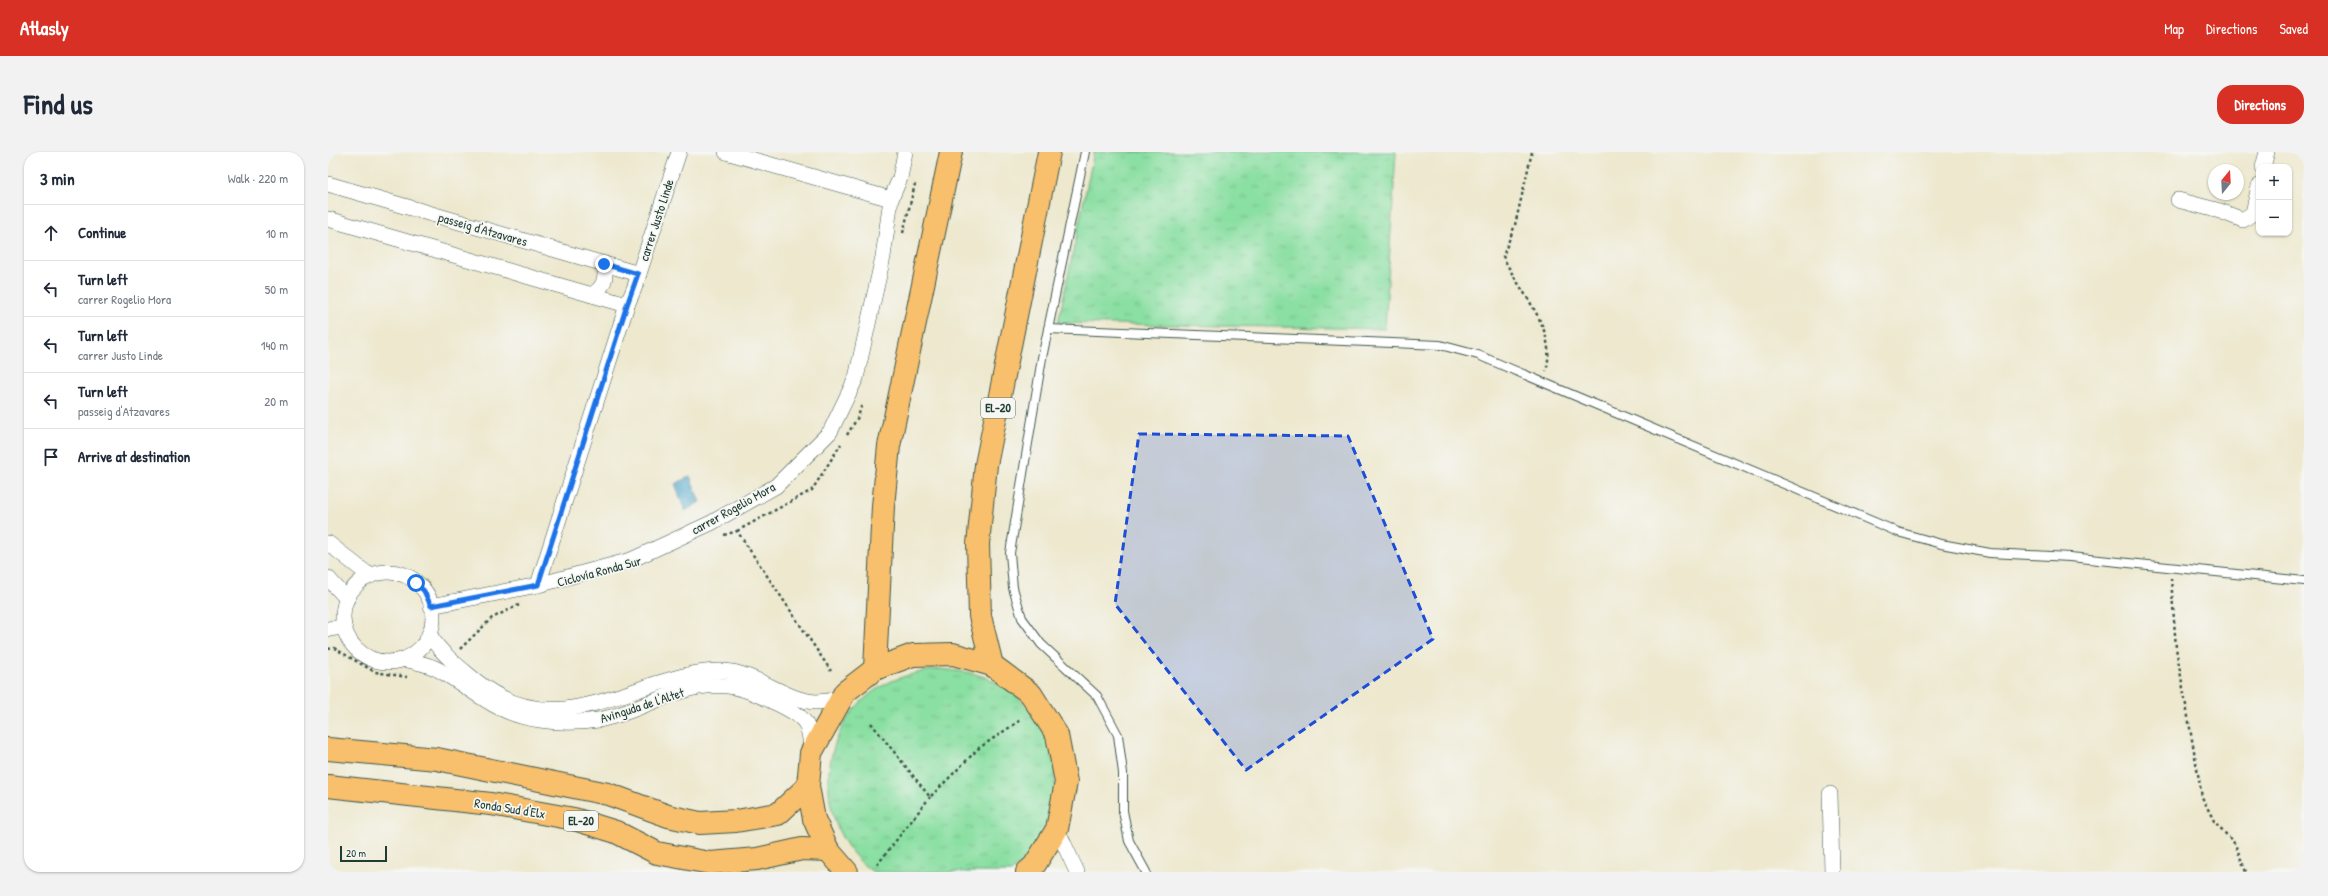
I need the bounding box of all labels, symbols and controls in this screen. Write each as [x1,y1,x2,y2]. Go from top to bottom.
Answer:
text: Atlasly [20,15,69,41]
text: Map [2164,19,2184,38]
text: Directions [2206,19,2257,38]
text: Saved [2279,19,2308,38]
text: Find us [24,85,93,123]
button: Directions [2217,85,2304,124]
north arrow [2208,164,2244,200]
map controls [2256,164,2292,236]
button: + [2256,164,2292,200]
text: 3 min [40,167,75,190]
text: Walk · 220 m [228,169,288,187]
street label: carrer Justo Linde [634,177,678,263]
button: − [2256,200,2292,236]
street label: passeig d'Atzavares [436,208,530,250]
icon: ahead [40,222,62,244]
text: Continue [78,222,126,243]
text: 10 m [266,224,288,242]
route end [595,255,613,273]
text: Turn left [78,269,128,290]
icon: left [40,278,62,300]
text: 50 m [265,280,288,298]
text: carrer Rogelio Mora [78,290,171,308]
text: Turn left [78,325,128,346]
icon: left [40,334,62,356]
text: 140 m [261,336,288,354]
text: carrer Justo Linde [78,346,163,364]
text: Turn left [78,381,128,402]
icon: left [40,390,62,412]
text: 20 m [264,392,288,410]
road number: EL-20 [981,398,1015,418]
text: passeig d'Atzavares [78,402,170,420]
icon: arrive [40,446,62,468]
text: Arrive at destination [78,446,190,467]
street label: carrer Rogelio Mora [688,478,778,538]
street label: Ciclovía Ronda Sur [555,551,643,591]
route start [407,574,425,592]
street label: Avinguda de l'Altet [598,683,687,727]
street label: Ronda Sud d'Elx [473,794,547,823]
road number: EL-20 [564,811,598,831]
scale bar [340,844,387,863]
text: 20 m [346,846,366,860]

